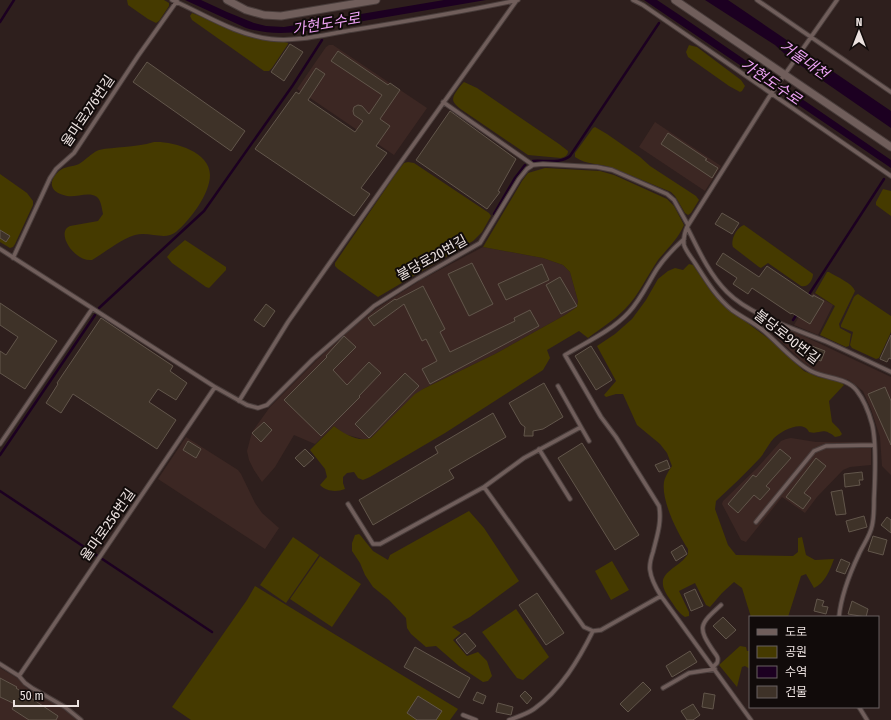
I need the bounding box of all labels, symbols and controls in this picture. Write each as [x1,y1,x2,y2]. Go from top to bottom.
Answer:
water label: 가현도수로 [290,9,363,39]
north arrow [839,12,879,52]
text: N [856,16,862,29]
water label: 거물대천 [776,37,834,84]
water label: 가현도수로 [737,55,806,109]
street label: 율마로276번길 [58,72,118,150]
street label: 불당로20번길 [394,232,470,284]
street label: 불당로90번길 [751,306,823,368]
street label: 율마로256번길 [77,486,139,564]
legend [749,616,879,708]
text: 도로 [785,625,807,639]
text: 공원 [785,645,807,659]
text: 수역 [785,665,807,679]
scale bar [14,682,78,708]
text: 건물 [785,685,807,699]
text: 50 m [20,689,44,703]

